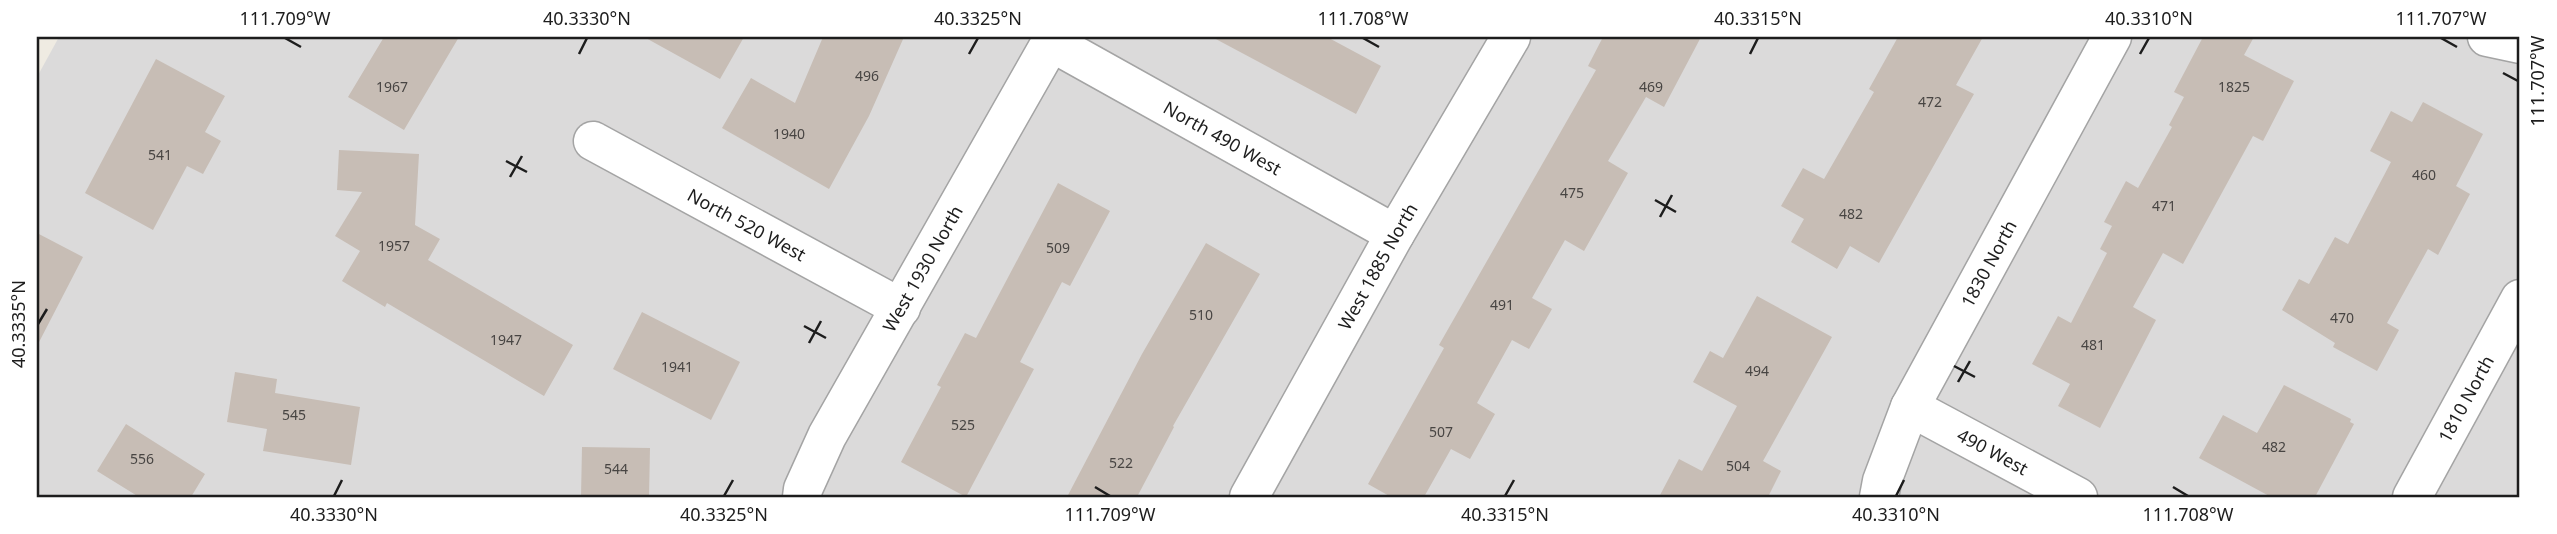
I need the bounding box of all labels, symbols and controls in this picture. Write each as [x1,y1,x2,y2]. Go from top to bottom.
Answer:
text: 111.709°W [239,6,331,30]
text: 40.3330°N [543,6,631,30]
text: 40.3325°N [934,6,1022,30]
text: 111.708°W [1317,6,1409,30]
text: 40.3315°N [1714,6,1802,30]
text: 40.3310°N [2105,6,2193,30]
text: 111.707°W [2395,6,2487,30]
text: 111.707°W [2525,35,2549,127]
house number: 496 [855,66,879,85]
house number: 1967 [376,77,408,96]
house number: 469 [1639,77,1663,96]
house number: 1825 [2218,77,2250,96]
house number: 472 [1918,92,1942,111]
street label: North 490 West [1159,95,1286,181]
house number: 1940 [773,124,805,143]
house number: 541 [148,145,172,164]
house number: 460 [2412,165,2436,184]
street label: North 520 West [683,183,811,267]
house number: 475 [1560,183,1584,202]
house number: 471 [2152,196,2176,215]
street label: West 1885 North [1332,199,1423,334]
street label: West 1930 North [877,201,968,336]
house number: 482 [1839,204,1863,223]
street label: 1830 North [1955,216,2022,311]
house number: 1957 [378,236,410,255]
house number: 509 [1046,238,1070,257]
text: 40.3335°N [6,280,30,368]
house number: 491 [1490,295,1514,314]
house number: 510 [1189,305,1213,324]
house number: 470 [2330,308,2354,327]
house number: 1947 [490,330,522,349]
house number: 481 [2081,335,2105,354]
street label: 1810 North [2432,351,2499,446]
house number: 1941 [661,357,693,376]
house number: 494 [1745,361,1769,380]
house number: 545 [282,405,306,424]
house number: 525 [951,415,975,434]
house number: 507 [1429,422,1453,441]
street label: 490 West [1953,423,2033,480]
house number: 482 [2262,437,2286,456]
house number: 556 [130,449,154,468]
house number: 522 [1109,453,1133,472]
house number: 504 [1726,456,1750,475]
house number: 544 [604,459,628,478]
text: 40.3330°N [290,502,378,526]
text: 40.3325°N [680,502,768,526]
text: 111.709°W [1064,502,1156,526]
text: 40.3315°N [1461,502,1549,526]
text: 40.3310°N [1852,502,1940,526]
text: 111.708°W [2142,502,2234,526]

